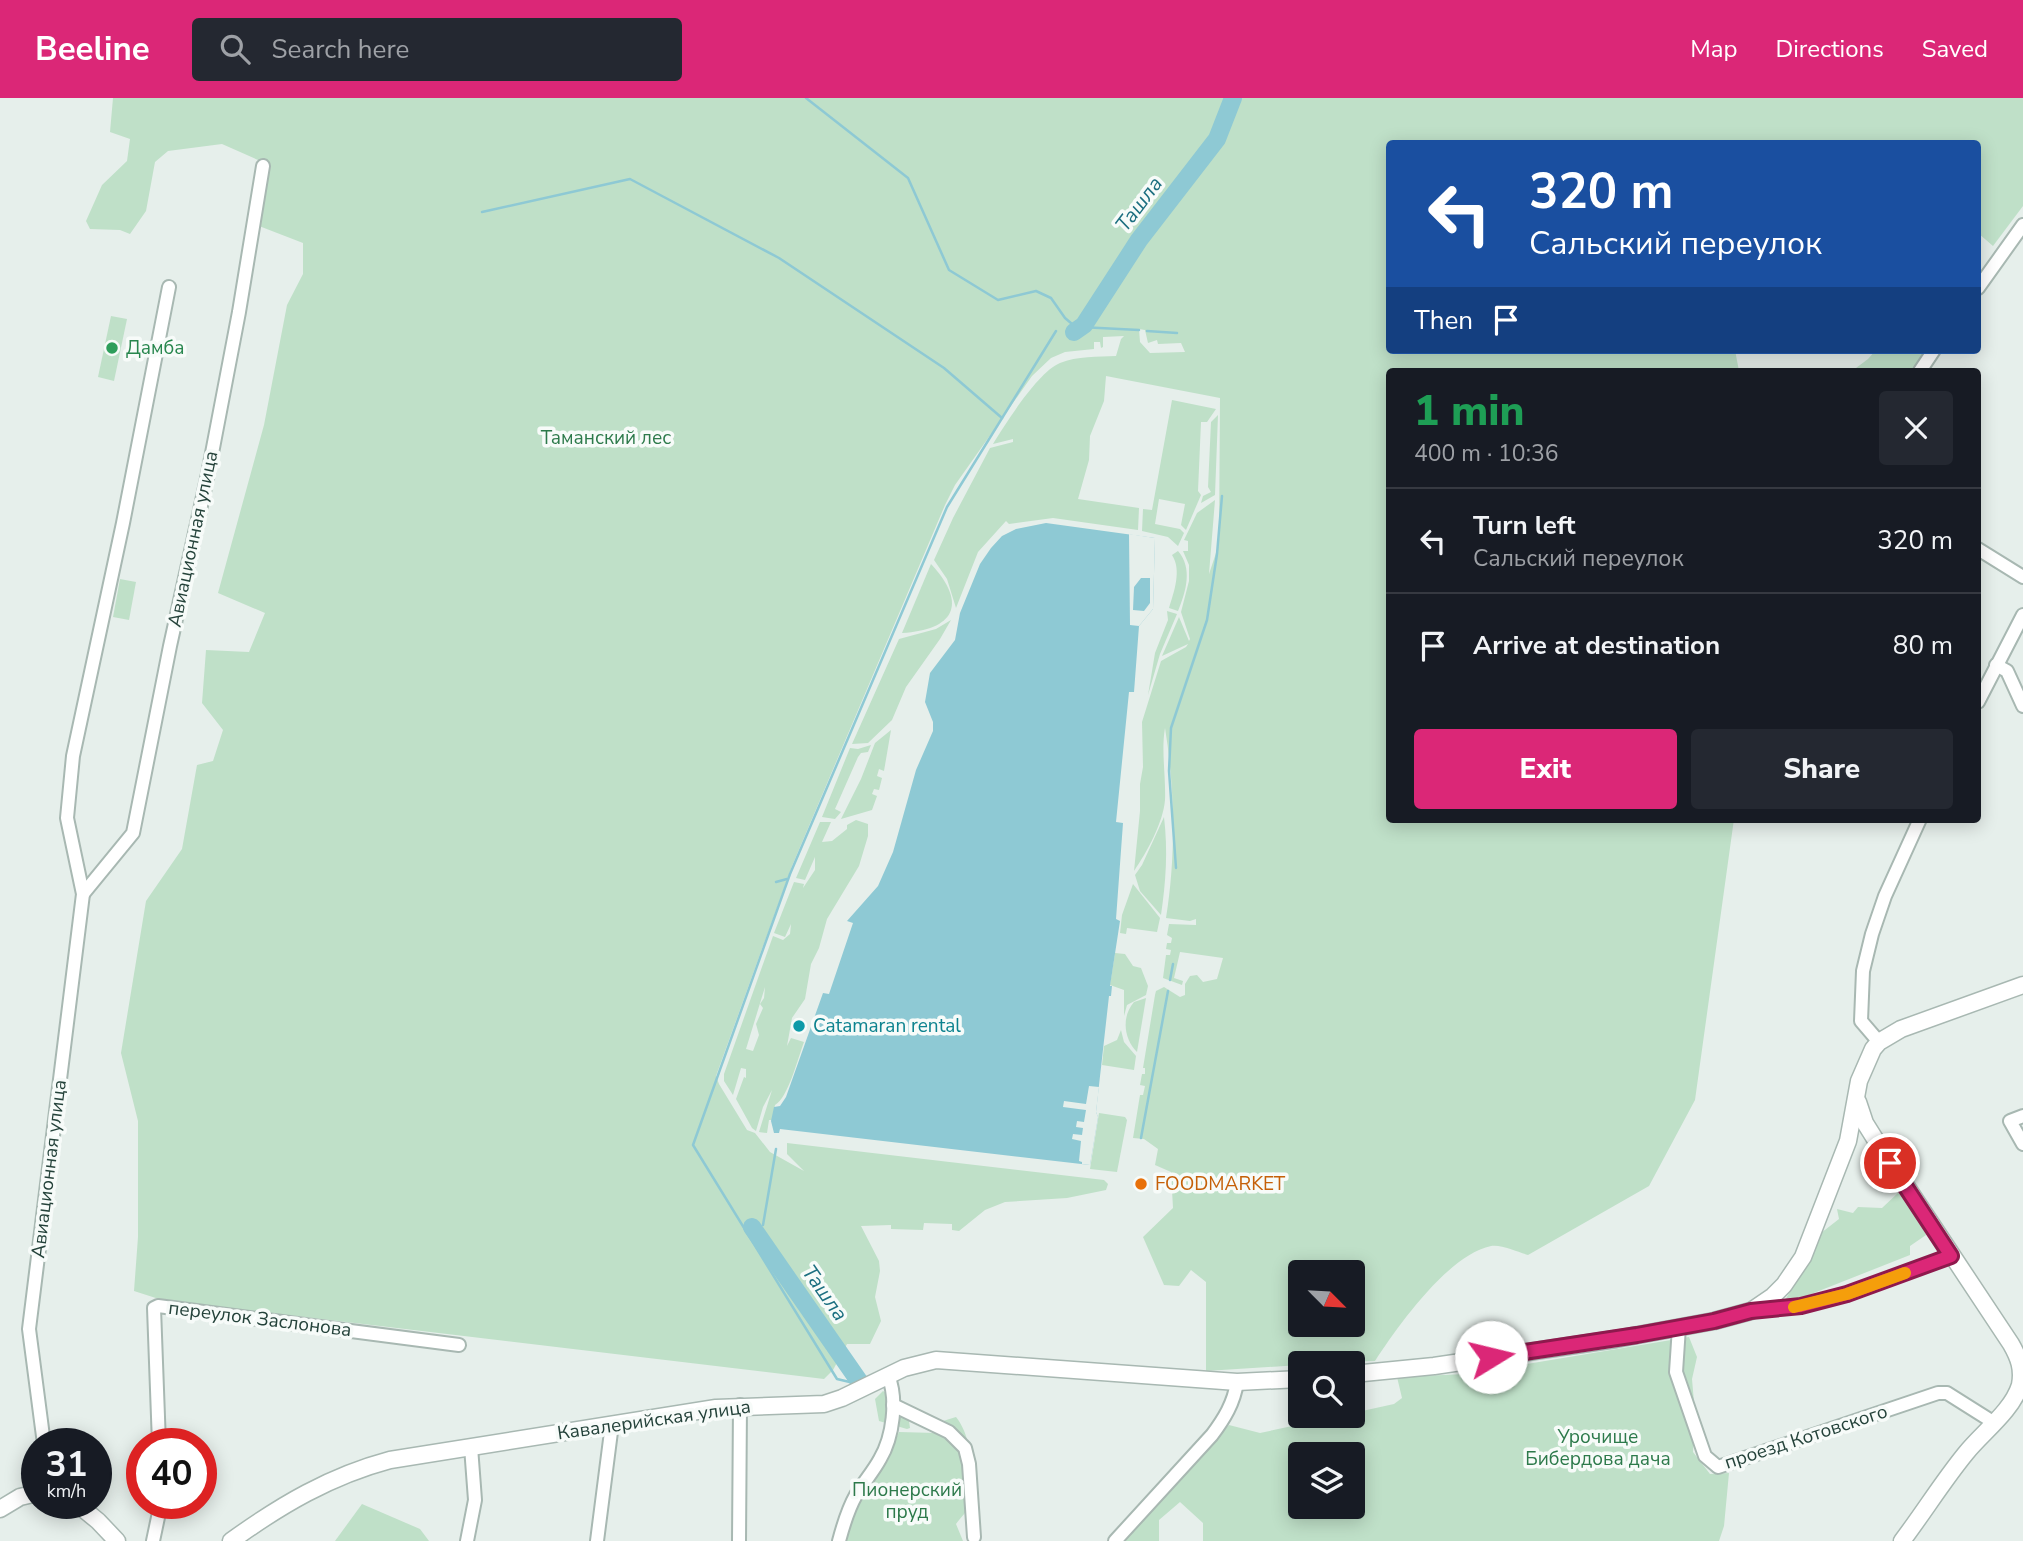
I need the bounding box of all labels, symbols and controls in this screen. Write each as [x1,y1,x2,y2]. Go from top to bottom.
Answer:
search box [192,18,682,81]
text: Beeline [35,27,150,72]
icon: search [216,30,254,68]
text: Search here [272,32,409,67]
text: Map [1690,33,1737,65]
text: Directions [1775,33,1884,65]
text: Saved [1922,33,1988,65]
text: 320 m [1529,158,1673,225]
icon: left [1414,168,1505,259]
water label: Ташла [1109,171,1169,237]
text: Сальский переулок [1529,222,1822,265]
icon: arrive [1487,301,1525,339]
text: Then [1414,303,1473,338]
place label: Дамба [126,335,185,361]
marker: Дамба [104,340,120,356]
text: 1 min [1414,383,1524,440]
button: close [1879,391,1953,465]
park label: Таманский лес [541,425,671,451]
text: 400 m · 10:36 [1414,438,1559,469]
street label: Авиационная улица [162,449,224,629]
text: Turn left [1473,508,1576,543]
icon: left [1414,522,1452,560]
text: 320 m [1877,523,1953,558]
text: Сальский переулок [1473,543,1684,574]
icon: arrive [1414,627,1452,665]
text: Arrive at destination [1473,628,1720,663]
text: 80 m [1893,628,1953,663]
button: Exit [1414,729,1677,809]
button: Share [1691,729,1953,809]
place label: Catamaran rental [813,1013,961,1039]
marker: Catamaran rental [791,1018,807,1034]
street label: Авиационная улица [25,1078,73,1260]
pin [1860,1133,1920,1193]
icon: arrive [1871,1144,1909,1182]
place label: FOODMARKET [1155,1171,1286,1197]
marker: FOODMARKET [1133,1176,1149,1192]
water label: Ташла [796,1259,854,1327]
north arrow [1288,1260,1365,1337]
map controls [1288,1260,1365,1519]
street label: переулок Заслонова [167,1295,353,1343]
position arrow [1454,1320,1528,1394]
button: search [1288,1351,1365,1428]
street label: Кавалерийская улица [556,1394,752,1446]
street label: проезд Котовского [1721,1398,1891,1476]
park label: Урочище Бибердова дача [1525,1424,1671,1472]
speed limit sign: 40 [126,1428,217,1519]
text: 31 [45,1441,88,1488]
button: layers [1288,1442,1365,1519]
park label: Пионерский пруд [852,1477,962,1525]
text: km/h [47,1479,86,1503]

